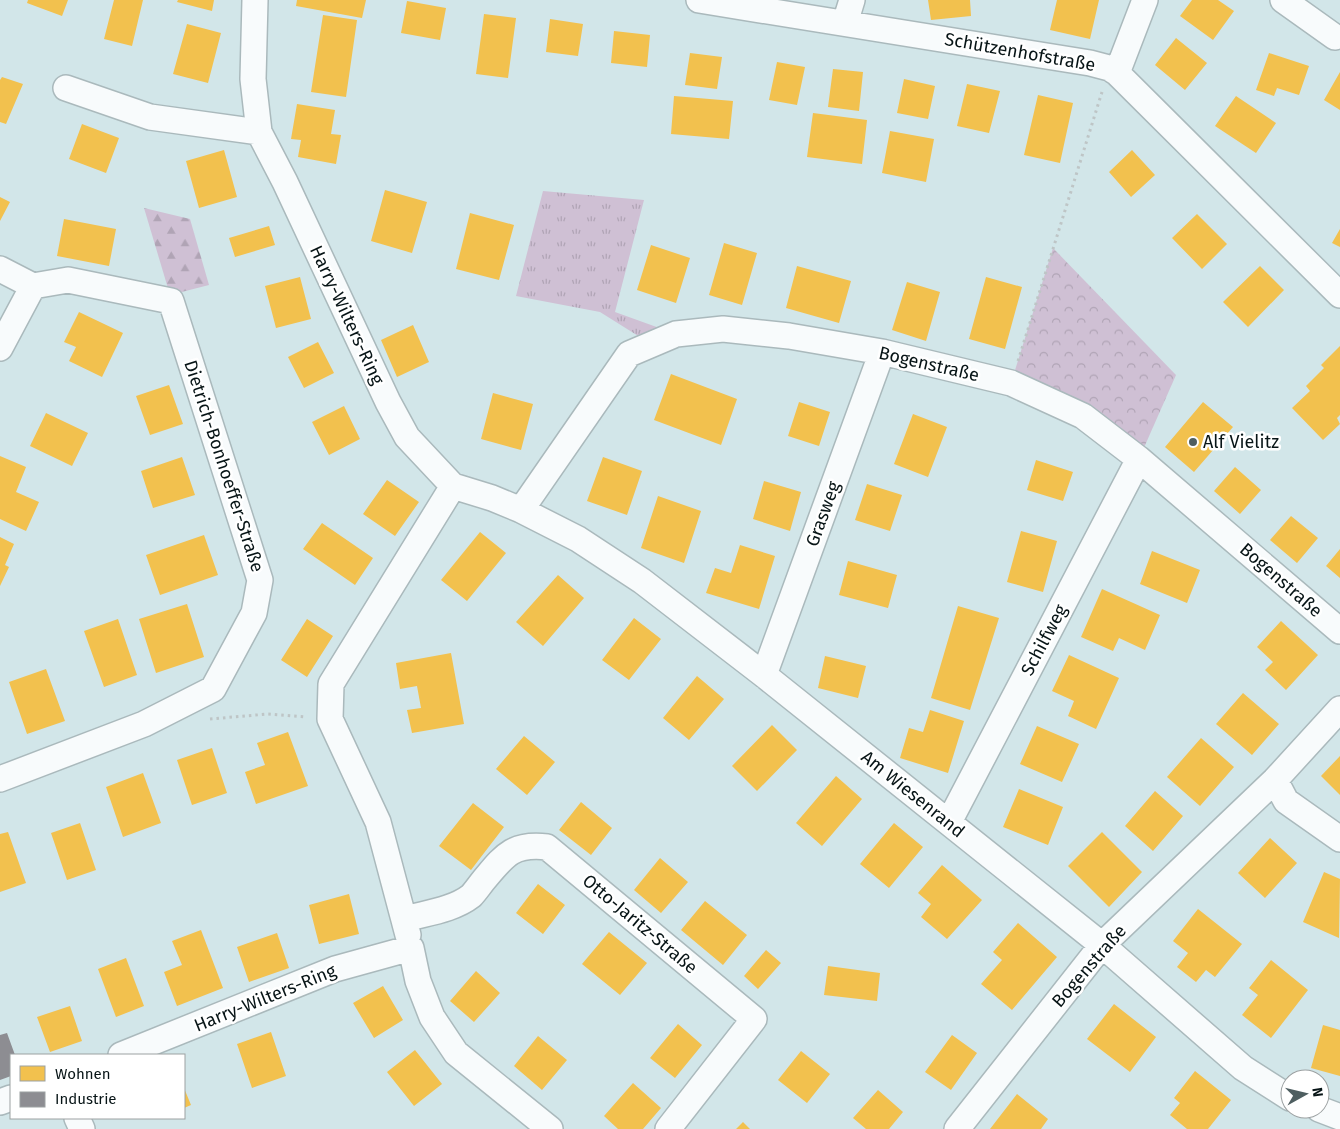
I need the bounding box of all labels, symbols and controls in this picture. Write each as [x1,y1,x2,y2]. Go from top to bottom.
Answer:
street label: Schützenhofstraße [943,28,1097,76]
street label: Harry-Wilters-Ring [305,242,389,389]
street label: Bogenstraße [877,342,981,386]
street label: Dietrich-Bonhoeffer-Straße [179,357,269,575]
place label: Alf Vielitz [1203,431,1279,453]
marker: Alf Vielitz [1187,436,1199,448]
street label: Grasweg [801,478,845,550]
street label: Bogenstraße [1235,538,1327,622]
street label: Schilfweg [1016,600,1072,679]
street label: Am Wiesenrand [857,746,969,842]
street label: Otto-Jaritz-Straße [578,870,702,978]
street label: Bogenstraße [1047,920,1131,1012]
street label: Harry-Wilters-Ring [191,959,340,1037]
legend [10,1054,185,1119]
text: Wohnen [55,1065,111,1083]
north arrow [1280,1069,1330,1119]
text: N [1308,1086,1326,1098]
text: Industrie [55,1090,117,1108]

